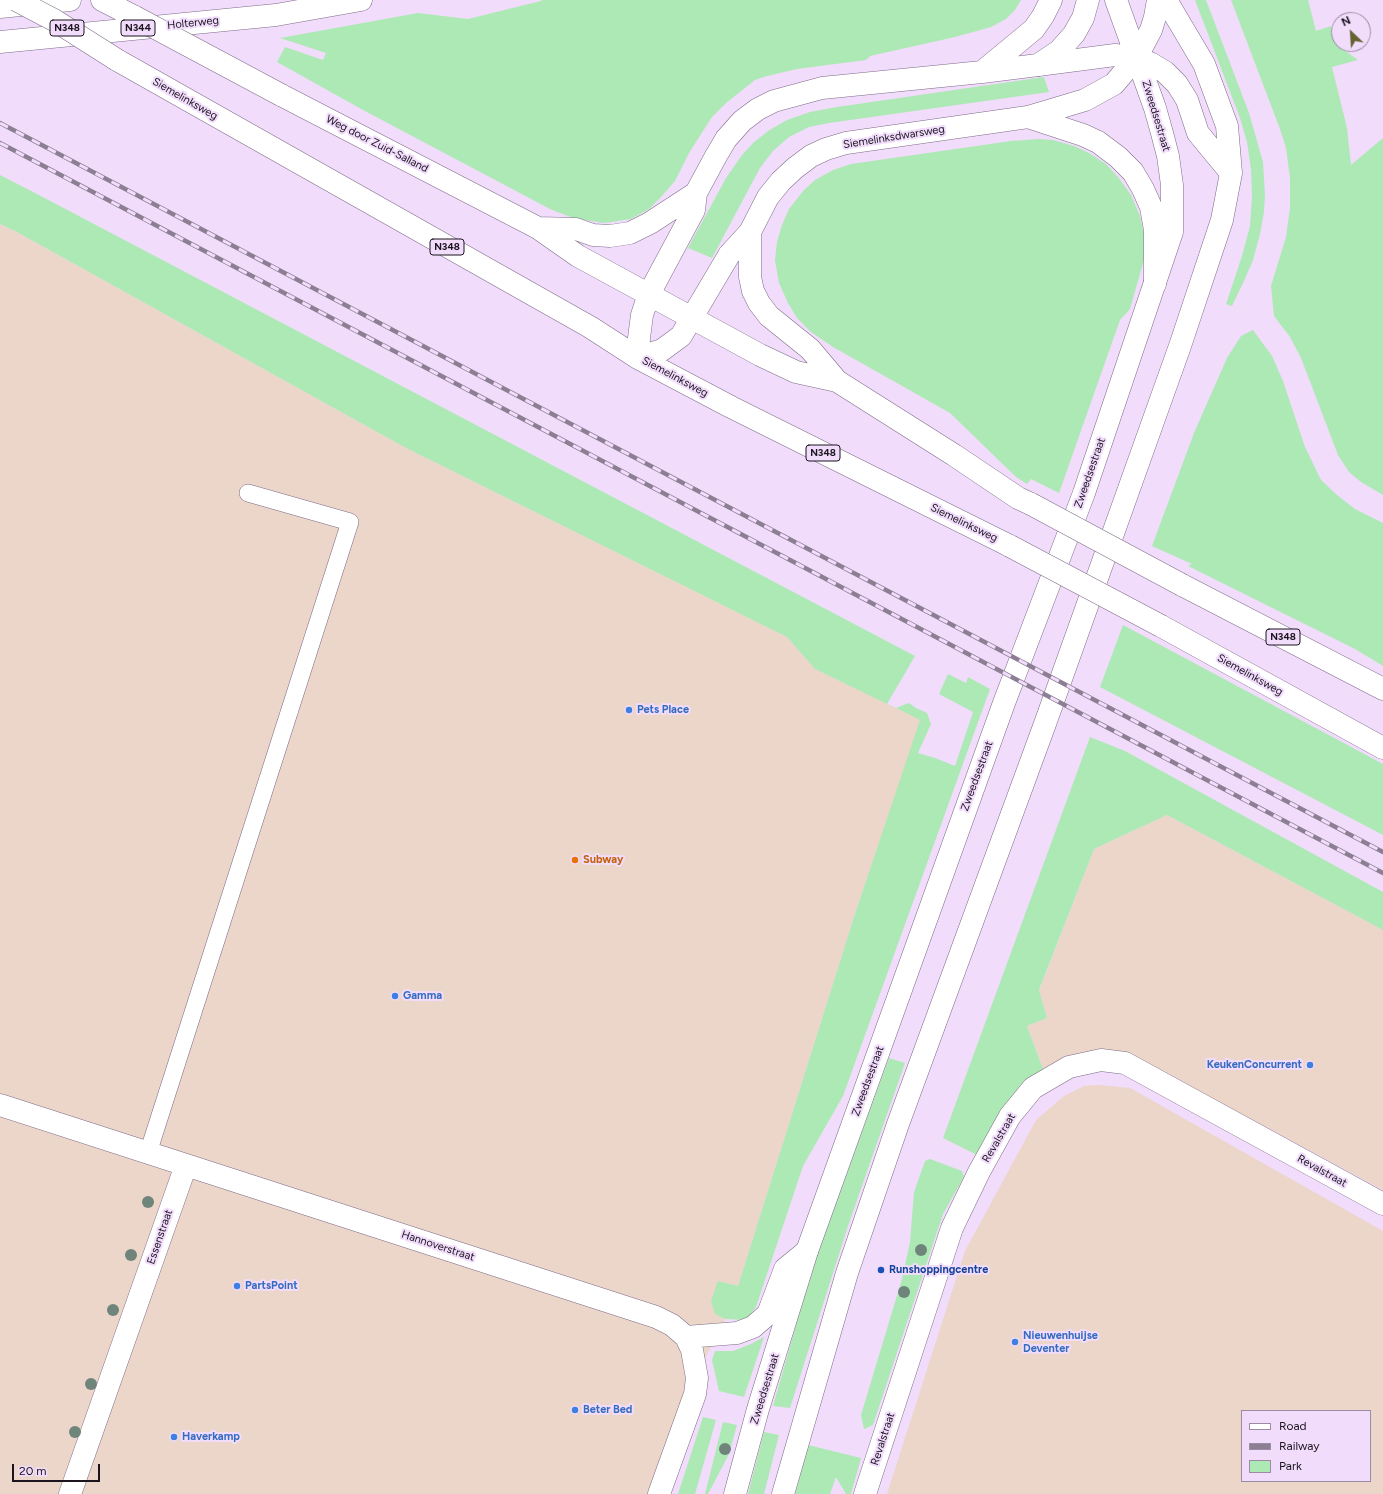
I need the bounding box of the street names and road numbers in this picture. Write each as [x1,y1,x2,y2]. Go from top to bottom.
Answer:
street label: Holterweg [167,14,219,32]
road number: N348 [50,20,84,36]
road number: N344 [121,20,155,36]
street label: Siemelinksweg [150,75,220,123]
street label: Zweedsestraat [1139,79,1173,153]
street label: Weg door Zuid-Salland [324,112,430,176]
street label: Siemelinksdwarsweg [842,122,946,152]
road number: N348 [430,239,464,255]
street label: Siemelinksweg [640,354,710,400]
street label: Zweedsestraat [1072,436,1108,510]
road number: N348 [806,445,840,461]
street label: Siemelinksweg [928,501,1000,545]
road number: N348 [1266,629,1300,645]
street label: Siemelinksweg [1215,651,1285,699]
street label: Zweedsestraat [958,739,996,813]
street label: Zweedsestraat [849,1044,887,1118]
street label: Revalstraat [980,1111,1018,1165]
street label: Revalstraat [1295,1152,1349,1190]
street label: Essenstraat [144,1208,176,1266]
street label: Hannoverstraat [400,1228,476,1264]
street label: Zweedsestraat [748,1352,782,1426]
street label: Revalstraat [868,1411,898,1467]

